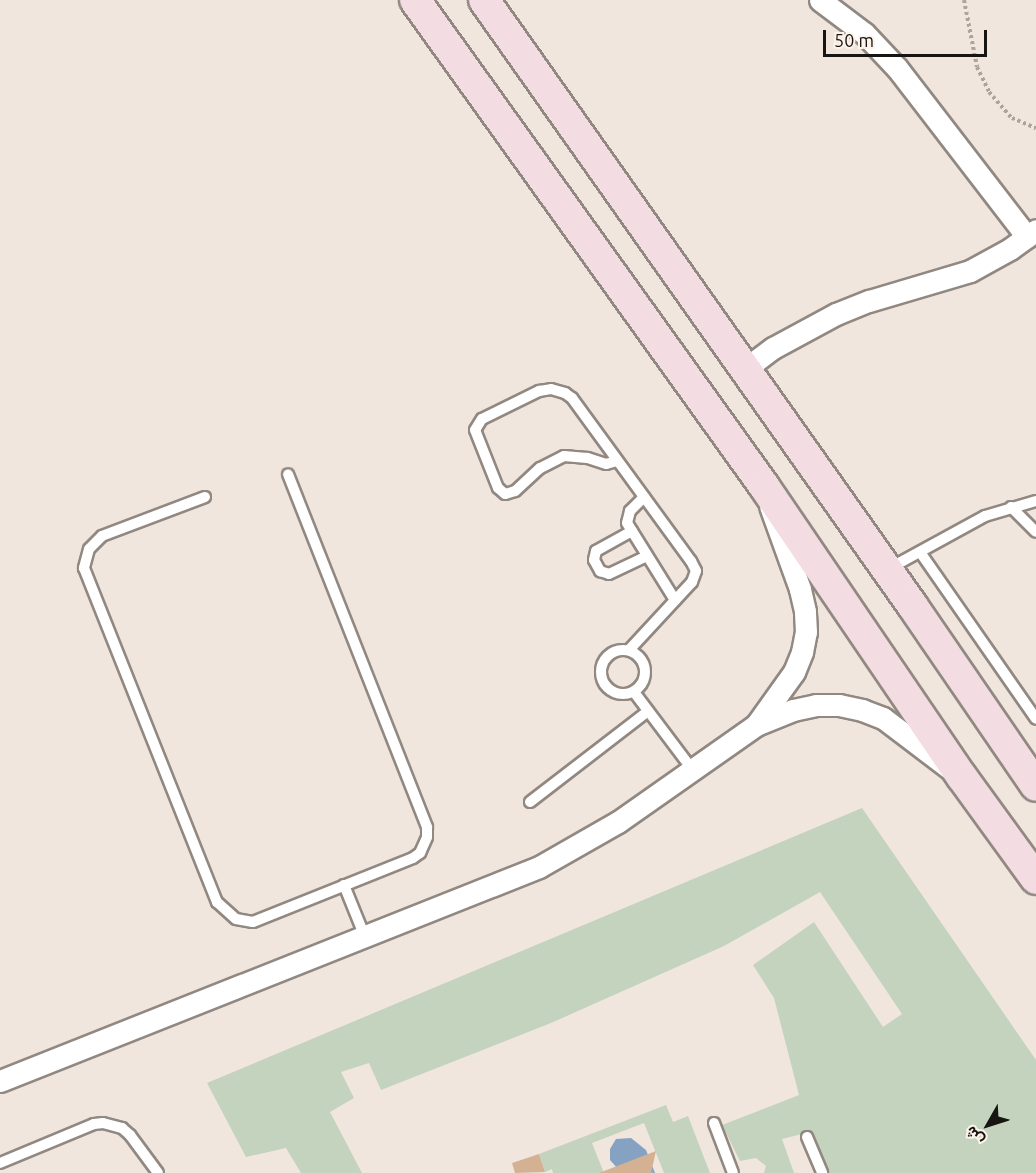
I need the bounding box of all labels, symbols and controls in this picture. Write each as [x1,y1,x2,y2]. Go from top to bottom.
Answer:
scale bar [826,18,990,56]
text: 50 m [834,30,874,50]
north arrow [958,1095,1018,1155]
text: ش [961,1123,987,1149]

